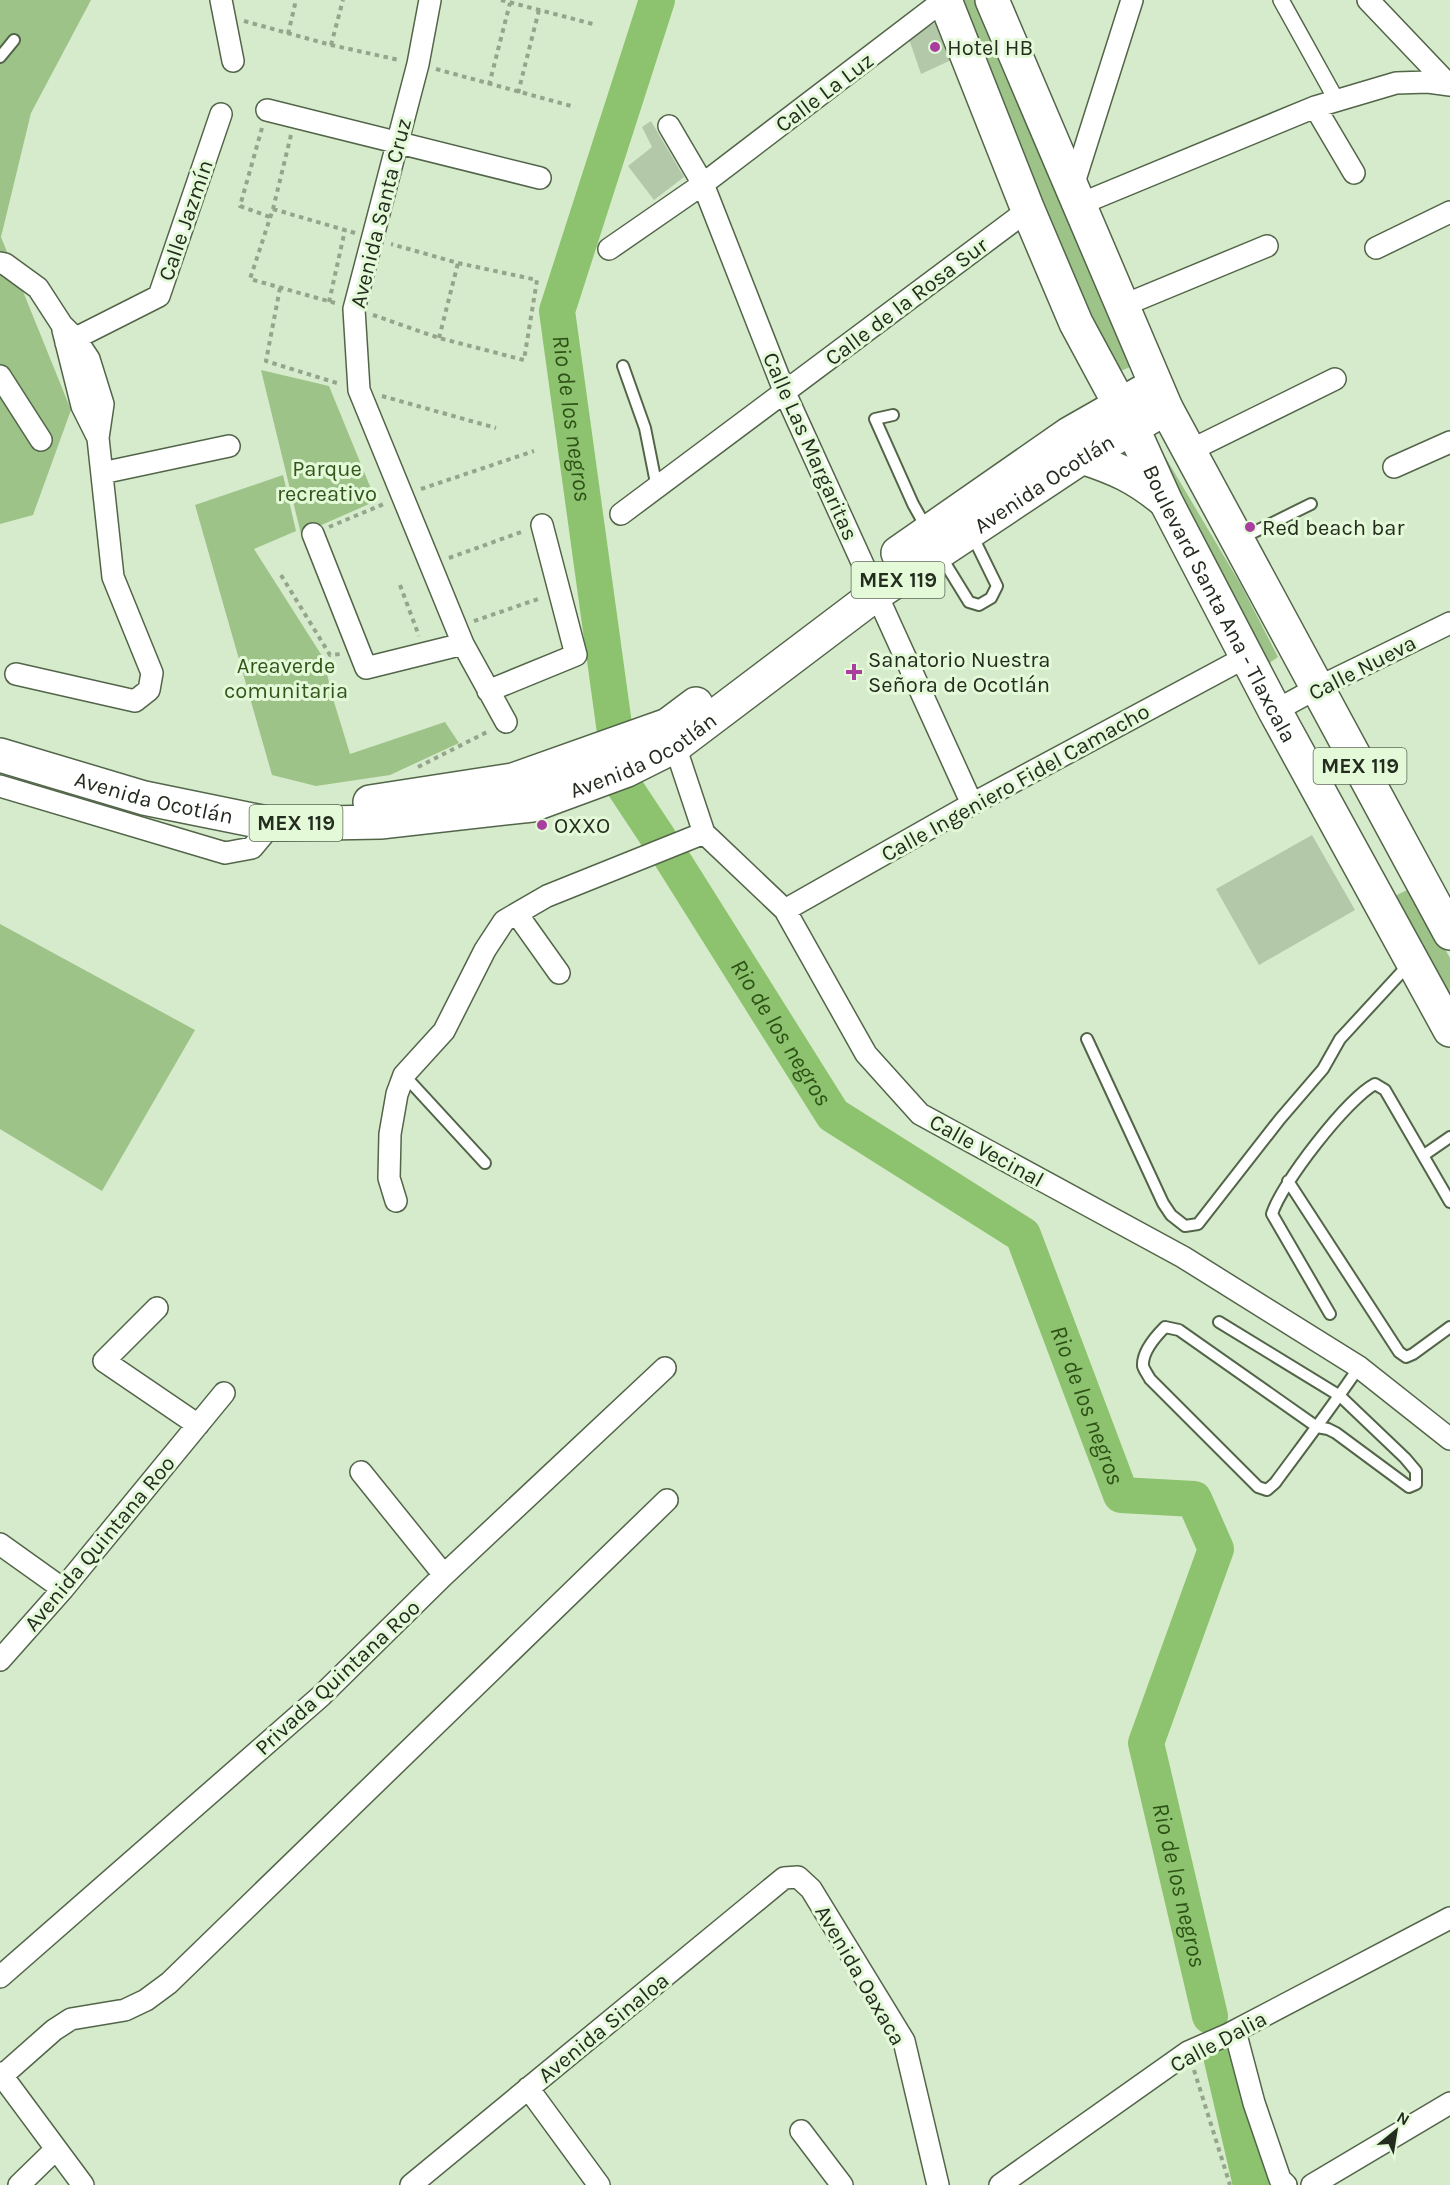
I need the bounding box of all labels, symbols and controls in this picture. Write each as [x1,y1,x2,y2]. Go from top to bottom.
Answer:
place label: Hotel HB [947,35,1033,61]
marker: Hotel HB [928,40,942,54]
street label: Calle La Luz [770,47,879,138]
street label: Avenida Santa Cruz [345,116,417,311]
street label: Calle Jazmín [153,156,219,284]
street label: Calle de la Rosa Sur [820,232,993,371]
water label: Rio de los negros [546,333,597,503]
street label: Calle Las Margaritas [757,348,863,544]
street label: Avenida Ocotlán [969,429,1119,539]
park label: Parque recreativo [277,456,377,507]
street label: Boulevard Santa Ana - Tlaxcala [1137,461,1302,747]
place label: Red beach bar [1262,515,1404,541]
marker: Red beach bar [1243,520,1257,534]
road number: MEX 119 [852,562,944,598]
street label: Calle Nueva [1304,630,1421,706]
place label: Sanatorio Nuestra Señora de Ocotlán [868,647,1050,698]
park label: Areaverde comunitaria [224,653,348,704]
marker: Sanatorio Nuestra Señora de Ocotlán [845,663,863,681]
street label: Calle Ingeniero Fidel Camacho [877,698,1154,868]
street label: Avenida Ocotlán [566,707,722,804]
road number: MEX 119 [1314,748,1406,784]
street label: Avenida Ocotlán [72,766,235,830]
road number: MEX 119 [250,805,342,841]
place label: OXXO [554,813,610,839]
marker: OXXO [535,818,549,832]
water label: Rio de los negros [725,954,838,1111]
street label: Calle Vecinal [925,1109,1048,1193]
water label: Rio de los negros [1044,1321,1130,1488]
street label: Avenida Quintana Roo [19,1451,181,1637]
street label: Privada Quintana Roo [250,1594,426,1761]
water label: Rio de los negros [1146,1800,1212,1970]
street label: Avenida Oaxaca [809,1901,911,2050]
street label: Avenida Sinaloa [533,1967,674,2088]
street label: Calle Dalia [1166,2006,1271,2078]
north arrow [1366,2101,1426,2161]
text: N [1394,2107,1413,2130]

